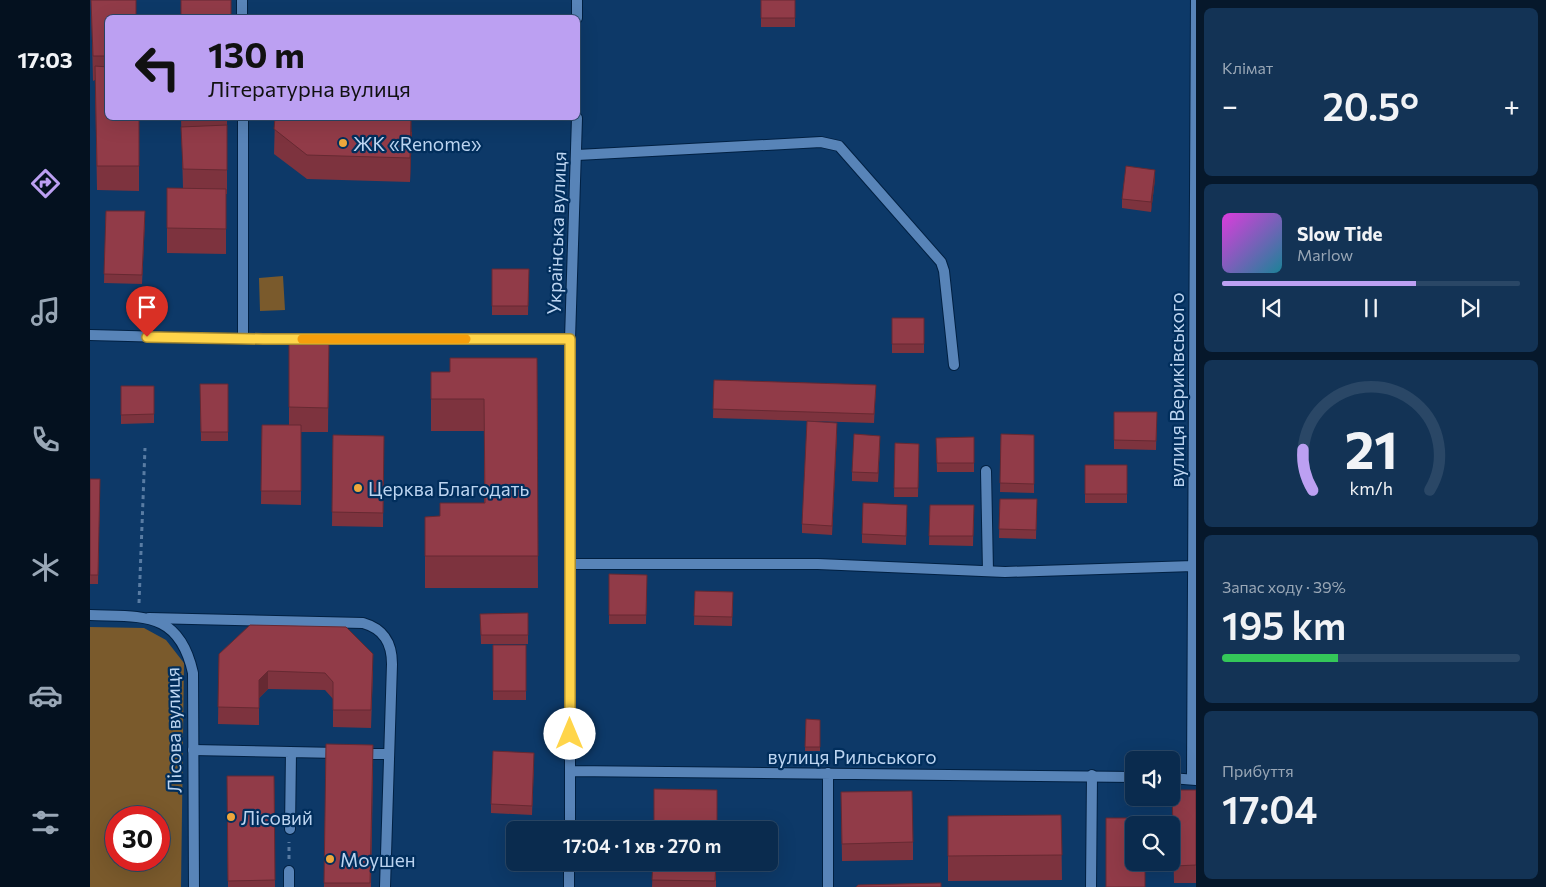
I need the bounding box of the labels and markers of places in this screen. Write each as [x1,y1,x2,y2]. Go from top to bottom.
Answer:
place label: ЖК «Renome» [353,132,482,155]
marker: ЖК «Renome» [337,137,349,149]
pin [126,286,168,337]
place label: Церква Благодать [368,477,529,500]
marker: Церква Благодать [352,482,364,494]
place label: Лісовий [241,806,313,829]
marker: Лісовий [225,811,237,823]
place label: Моушен [340,848,416,871]
marker: Моушен [324,853,336,865]

